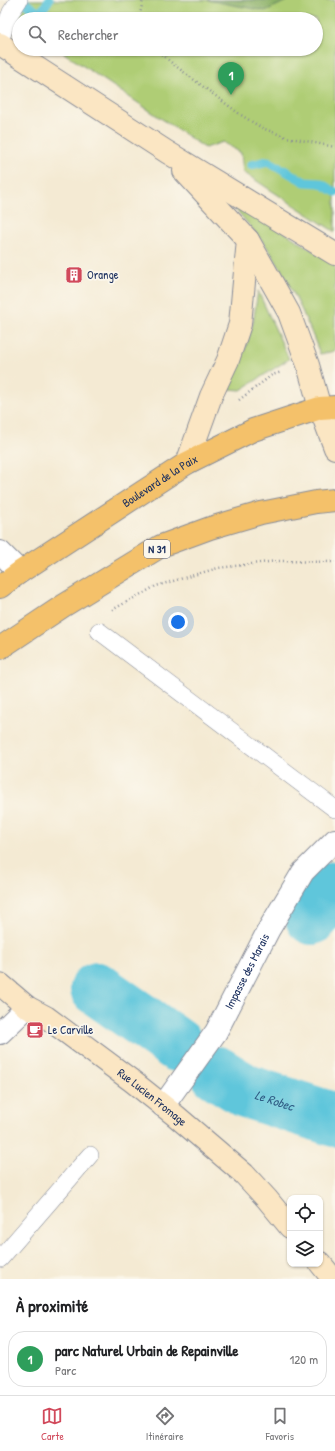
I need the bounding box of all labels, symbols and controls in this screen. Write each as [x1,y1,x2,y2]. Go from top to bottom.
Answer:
search box [12,12,323,56]
icon: search [26,23,48,45]
text: Rechercher [58,24,119,45]
pin: 1 [218,62,244,95]
building icon: Orange [64,265,84,285]
place label: Orange [87,266,119,283]
street label: Boulevard de la Paix [119,450,200,511]
road number: N 31 [144,540,170,558]
your location [168,612,188,632]
street label: Impasse des Marais [220,930,273,1012]
cafe icon: Le Carville [25,1020,45,1040]
place label: Le Carville [48,1021,94,1038]
street label: Rue Lucien Fromage [114,1064,191,1130]
water label: Le Robec [253,1086,298,1116]
map controls [287,1195,323,1267]
button: locate [287,1195,323,1231]
button: layers [287,1231,323,1267]
text: À proximité [16,1294,88,1317]
text: parc Naturel Urbain de Repainville [55,1340,239,1361]
text: 1 [28,1350,32,1368]
text: 120 m [290,1350,318,1368]
text: Parc [55,1361,76,1379]
tab: Carte [41,1405,64,1443]
tab: Itinéraire [146,1405,184,1443]
tab: Favoris [266,1405,294,1443]

